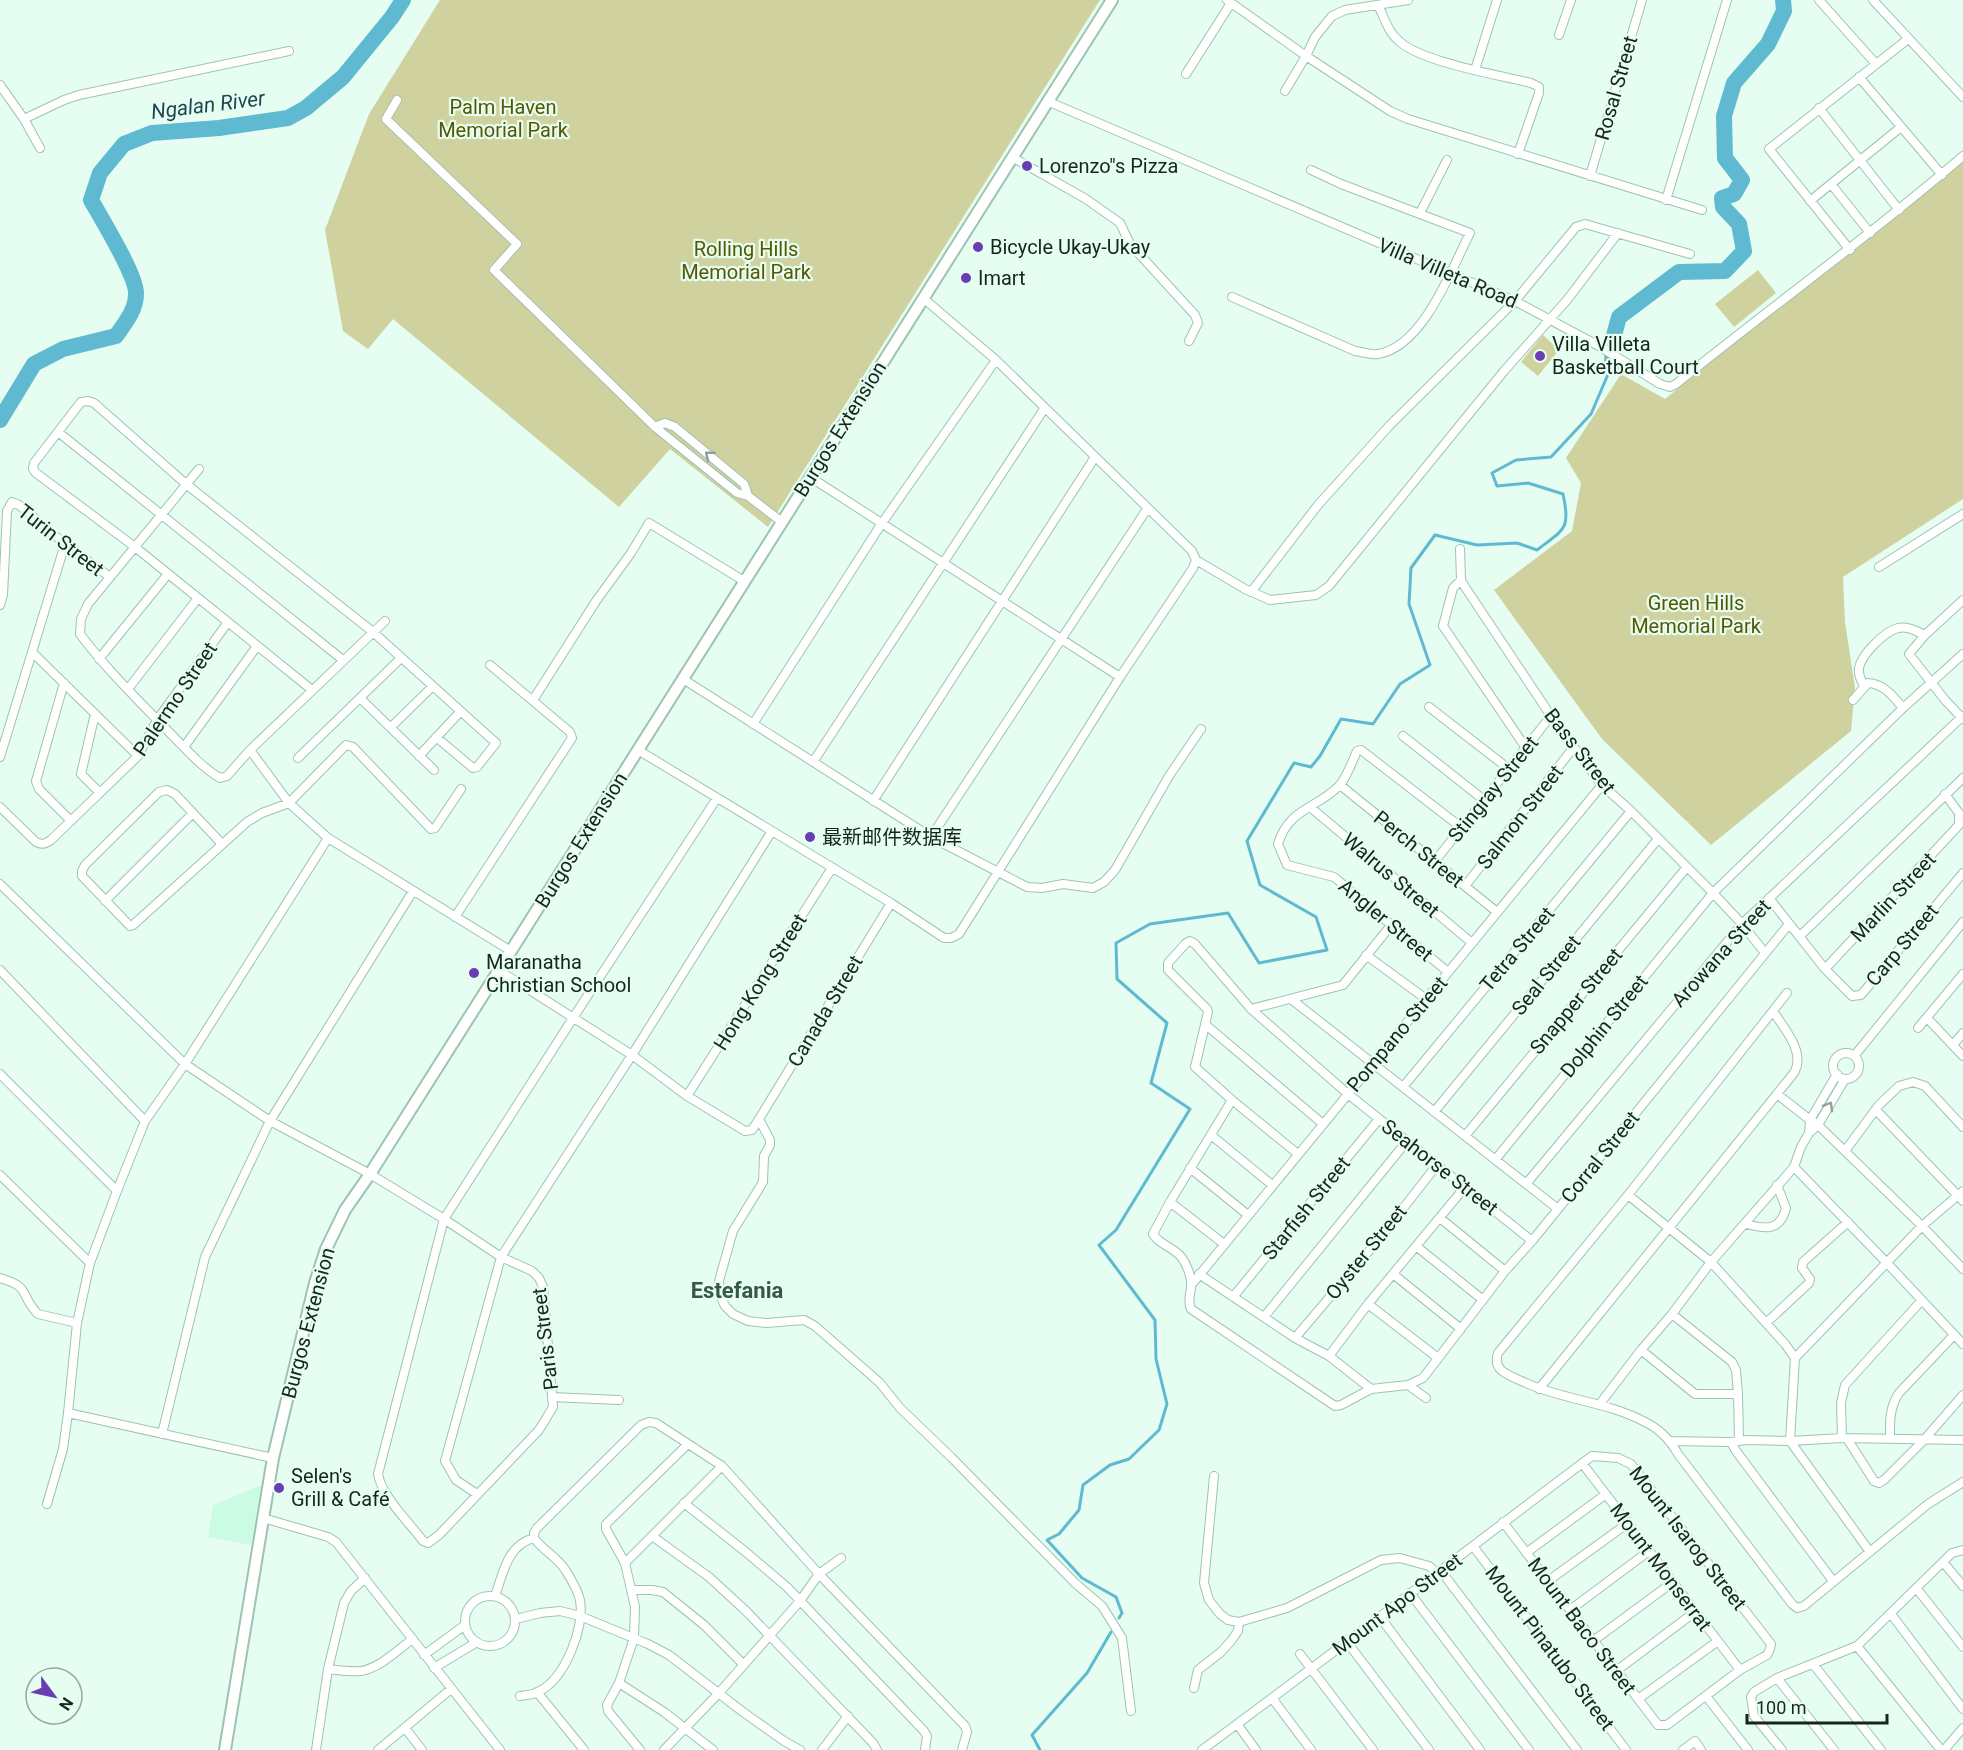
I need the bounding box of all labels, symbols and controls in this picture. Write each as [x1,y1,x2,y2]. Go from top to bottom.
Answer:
street label: Rosal Street [1590,33,1642,143]
water label: Ngalan River [150,86,267,124]
park label: Palm Haven Memorial Park [438,95,569,142]
place label: Lorenzo"s Pizza [1039,154,1178,178]
marker: Lorenzo"s Pizza [1020,159,1034,173]
street label: Villa Villeta Road [1375,233,1521,313]
place label: Bicycle Ukay-Ukay [990,235,1151,259]
park label: Rolling Hills Memorial Park [681,237,812,284]
marker: Bicycle Ukay-Ukay [971,240,985,254]
place label: Imart [978,266,1026,290]
marker: Imart [959,271,973,285]
place label: Villa Villeta Basketball Court [1552,332,1699,379]
marker: Villa Villeta Basketball Court [1533,349,1547,363]
street label: Burgos Extension [789,357,891,501]
one-way arrow [705,451,716,462]
street label: Turin Street [13,499,109,581]
park label: Green Hills Memorial Park [1631,591,1762,638]
street label: Palermo Street [128,637,222,761]
street label: Bass Street [1539,704,1621,798]
street label: Stingray Street [1443,731,1543,847]
street label: Salmon Street [1472,760,1568,874]
street label: Burgos Extension [530,768,632,912]
street label: Perch Street [1369,805,1469,893]
place label: 最新邮件数据库 [822,825,962,849]
street label: Walrus Street [1338,828,1444,922]
marker: 最新邮件数据库 [803,830,817,844]
street label: Marlin Street [1845,847,1941,947]
street label: Angler Street [1334,874,1438,966]
street label: Arowana Street [1666,894,1776,1012]
street label: Carp Street [1861,899,1943,991]
street label: Tetra Street [1475,902,1559,996]
street label: Hong Kong Street [708,909,812,1055]
street label: Seal Street [1506,930,1586,1020]
street label: Snapper Street [1525,943,1627,1059]
place label: Maranatha Christian School [486,950,631,997]
street label: Canada Street [782,951,868,1071]
marker: Maranatha Christian School [467,966,481,980]
street label: Dolphin Street [1555,970,1653,1082]
street label: Pompano Street [1342,971,1452,1097]
one-way arrow [1822,1102,1834,1112]
street label: Corral Street [1556,1106,1644,1208]
street label: Seahorse Street [1377,1114,1503,1220]
street label: Starfish Street [1257,1151,1355,1265]
street label: Oyster Street [1320,1200,1412,1304]
street label: Burgos Extension [276,1245,340,1401]
district label: Estefania [691,1278,784,1303]
street label: Paris Street [527,1286,563,1392]
street label: Mount Isarog Street [1624,1461,1752,1615]
place label: Selen's Grill & Café [291,1464,390,1511]
marker: Selen's Grill & Café [272,1481,286,1495]
street label: Mount Monserrat [1605,1498,1717,1636]
street label: Mount Apo Street [1328,1548,1466,1660]
street label: Mount Baco Street [1523,1553,1641,1699]
street label: Mount Pinatubo Street [1480,1561,1620,1735]
north arrow [24,1666,84,1726]
scale bar [1747,1687,1886,1725]
text: N [55,1694,77,1714]
text: 100 m [1756,1697,1807,1718]

